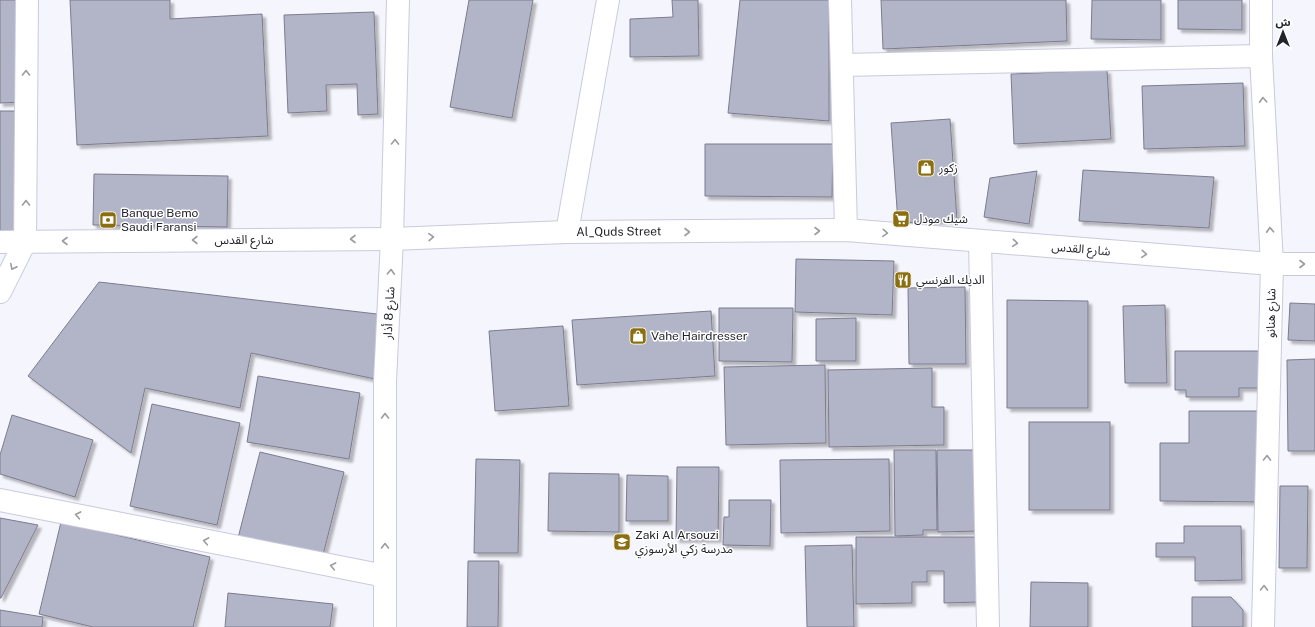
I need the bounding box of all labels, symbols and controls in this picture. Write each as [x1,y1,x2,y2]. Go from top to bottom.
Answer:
north arrow [1263,12,1303,52]
text: ش [1275,16,1291,29]
one-way arrow [22,70,30,76]
one-way arrow [1259,97,1268,103]
one-way arrow [390,139,399,145]
shop icon: زكور [916,158,936,178]
place label: زكور [938,161,958,175]
one-way arrow [22,200,30,206]
place label: Banque Bemo Saudi Faransi [121,206,199,234]
supermarket icon: شيك مودل [891,209,911,229]
bank icon: Banque Bemo Saudi Faransi [98,210,118,230]
place label: شيك مودل [914,212,968,226]
street label: Al_Quds Street [576,224,662,239]
one-way arrow [814,227,820,235]
one-way arrow [1266,227,1274,233]
one-way arrow [684,228,690,236]
one-way arrow [882,229,888,238]
street label: شارع القدس [214,233,274,249]
one-way arrow [428,233,434,242]
one-way arrow [350,235,356,243]
one-way arrow [192,236,198,244]
one-way arrow [62,237,68,245]
one-way arrow [1012,239,1018,248]
street label: شارع القدس [1051,239,1111,261]
one-way arrow [1141,249,1147,258]
one-way arrow [1299,260,1305,268]
one-way arrow [10,263,18,270]
one-way arrow [386,269,395,275]
restaurant icon: الديك الفرنسي [893,270,913,290]
place label: الديك الفرنسي [916,273,985,290]
street label: شارع 8 أذار [380,286,399,341]
street label: شارع هنانو [1264,288,1280,338]
shop icon: Vahe Hairdresser [628,326,648,346]
place label: Vahe Hairdresser [651,329,748,343]
one-way arrow [381,413,389,419]
one-way arrow [1263,455,1271,461]
one-way arrow [75,512,81,520]
place label: Zaki Al Arsouzi مدرسة زكي الأرسوزي [635,528,733,559]
school or university icon: Zaki Al Arsouzi مدرسة زكي الأرسوزي [612,532,632,552]
one-way arrow [203,537,209,545]
one-way arrow [381,543,389,549]
one-way arrow [330,562,336,570]
one-way arrow [1260,585,1268,591]

